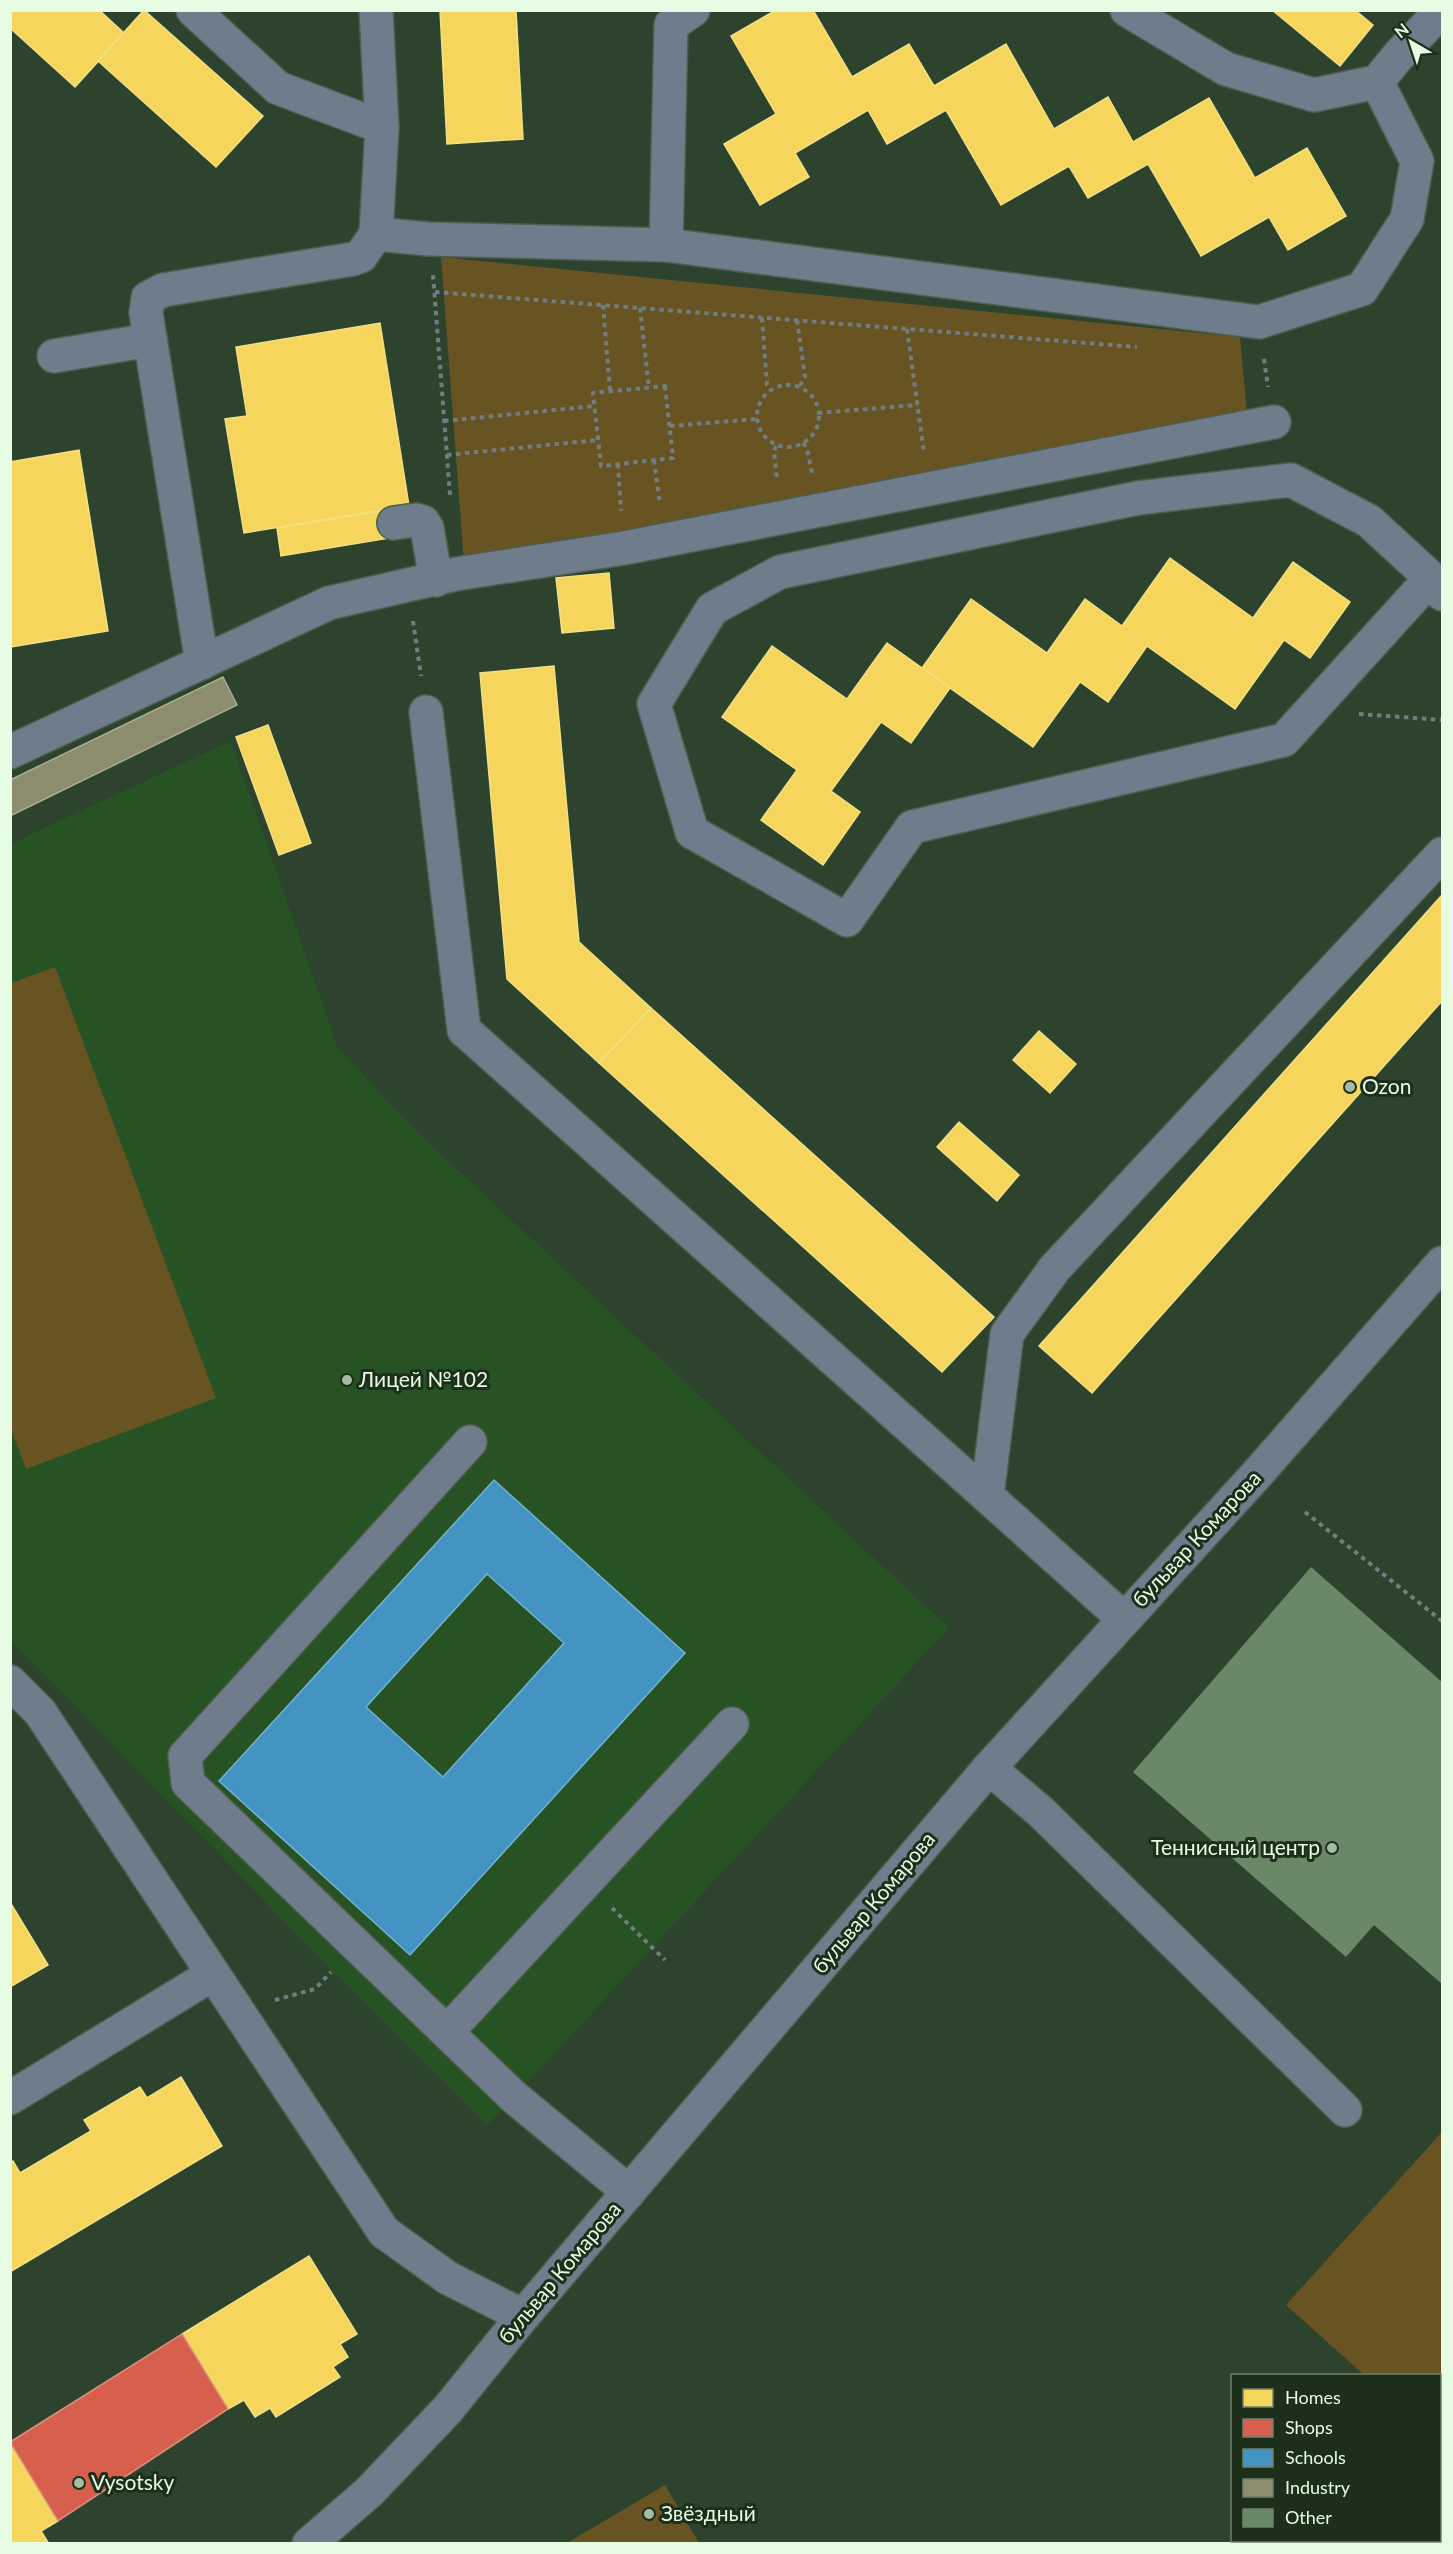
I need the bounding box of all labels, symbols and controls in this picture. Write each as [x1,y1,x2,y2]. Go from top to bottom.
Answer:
north arrow [1381,12,1441,72]
text: N [1390,19,1412,41]
place label: Ozon [1362,1073,1412,1098]
marker: Ozon [1343,1080,1357,1094]
place label: Лицей №102 [358,1366,488,1391]
marker: Лицей №102 [340,1373,354,1387]
street label: бульвар Комарова [1126,1465,1265,1611]
street label: бульвар Комарова [806,1826,939,1978]
place label: Теннисный центр [1151,1834,1320,1859]
marker: Теннисный центр [1325,1841,1339,1855]
street label: бульвар Комарова [492,2196,625,2348]
legend [1231,2374,1441,2542]
text: Homes [1285,2386,1341,2408]
text: Shops [1285,2416,1333,2438]
text: Schools [1285,2446,1346,2468]
place label: Vysotsky [91,2469,174,2494]
marker: Vysotsky [72,2476,86,2490]
text: Industry [1285,2476,1351,2498]
place label: Звёздный [661,2500,756,2525]
text: Other [1285,2506,1332,2528]
marker: Звёздный [642,2507,656,2521]

